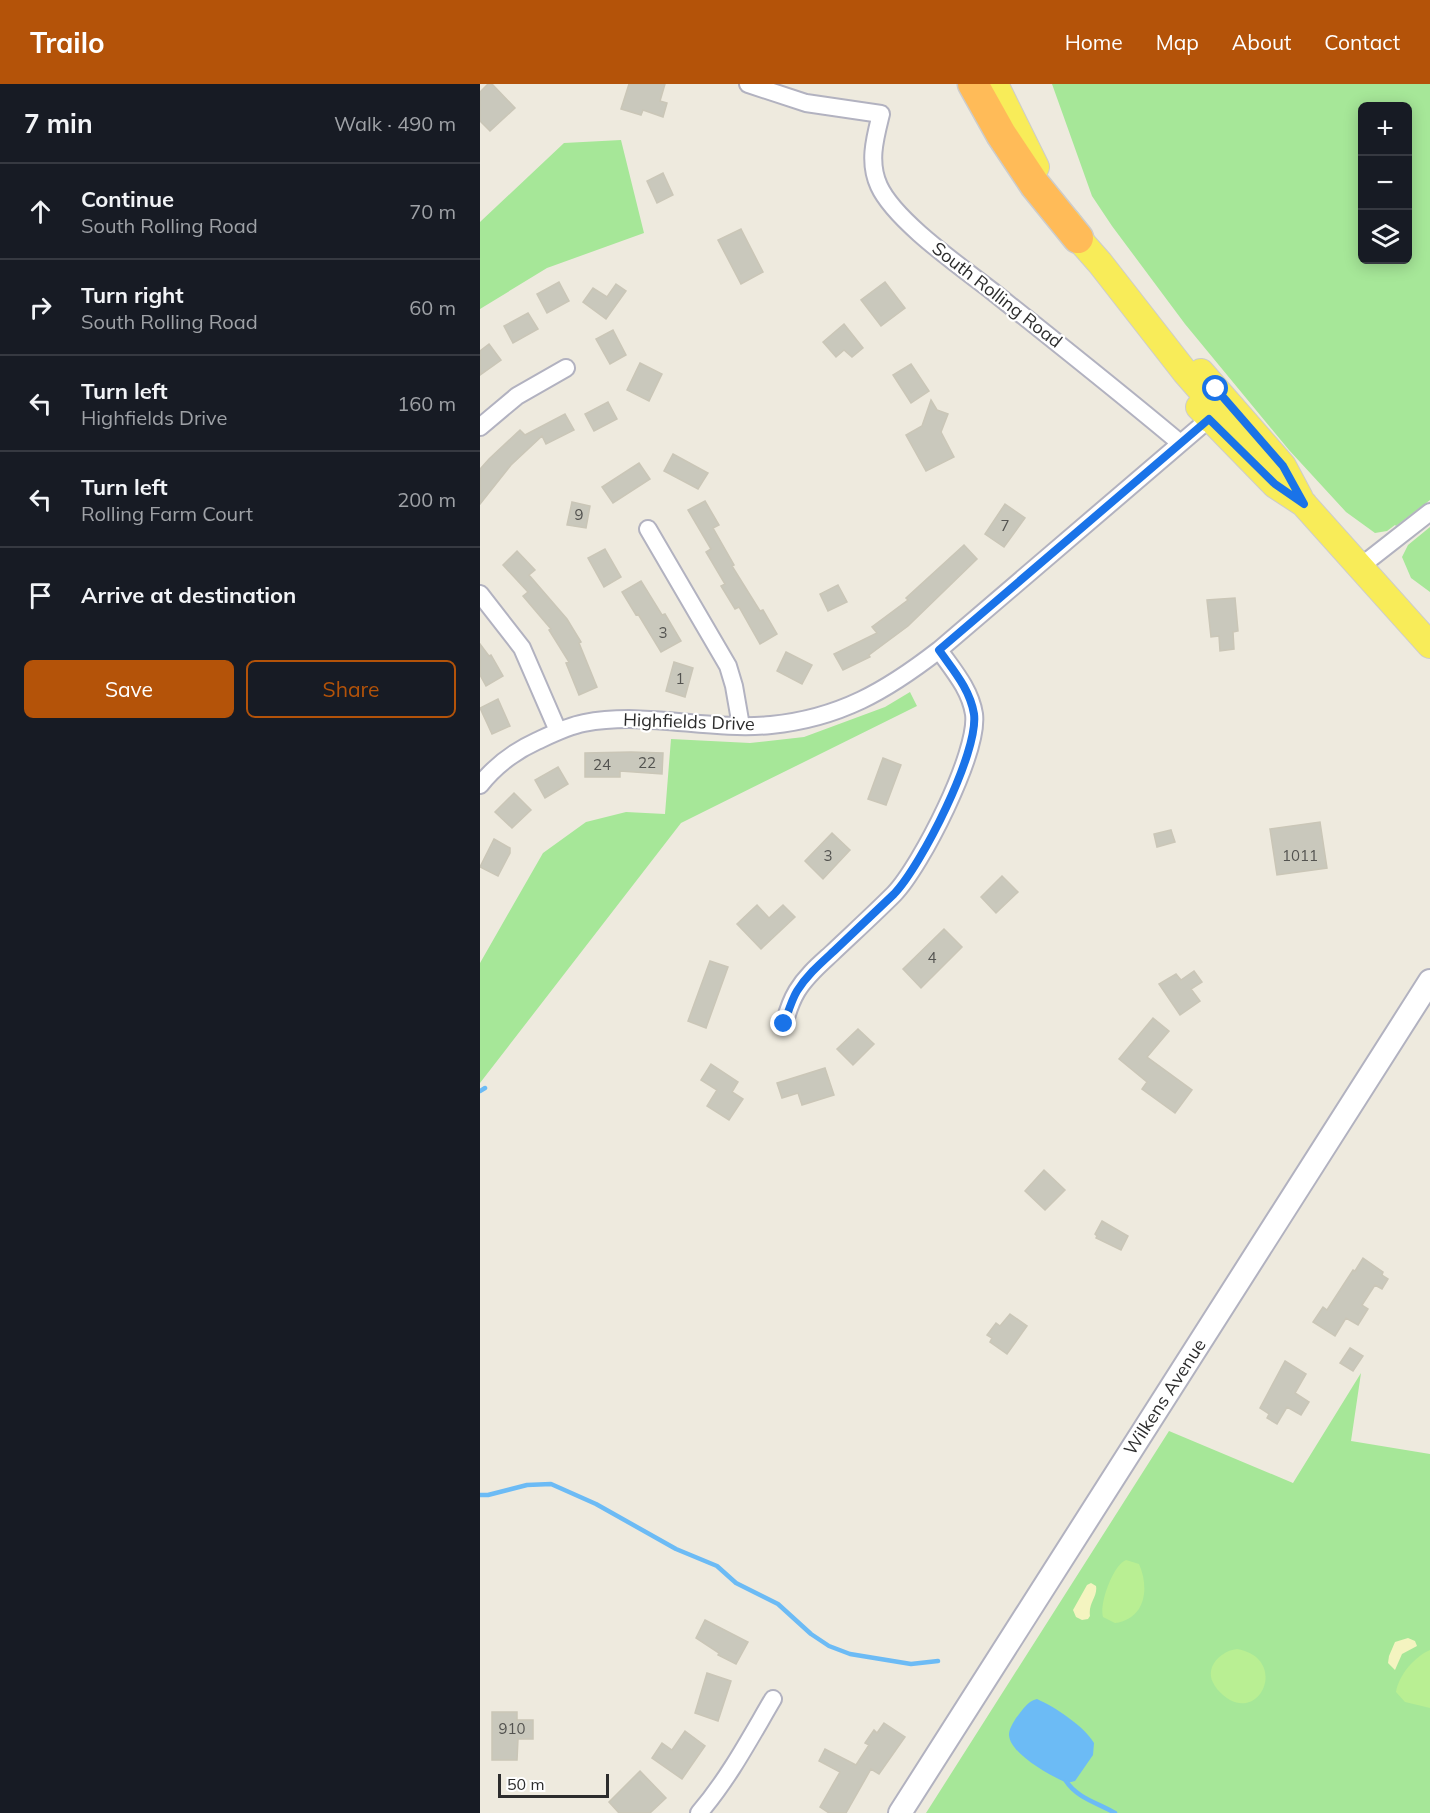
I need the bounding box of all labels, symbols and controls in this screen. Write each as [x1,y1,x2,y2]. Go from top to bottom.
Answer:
text: Trailo [30,25,105,60]
text: Home [1065,29,1123,55]
text: Map [1156,29,1199,55]
text: About [1232,29,1291,55]
text: Contact [1324,29,1400,55]
map controls [1358,102,1412,264]
button: + [1358,102,1412,156]
text: 7 min [24,107,93,140]
text: Walk · 490 m [334,111,456,136]
button: − [1358,156,1412,210]
text: Continue [81,185,174,213]
icon: ahead [24,195,57,228]
text: 70 m [409,199,456,224]
button: layers [1358,210,1412,264]
text: South Rolling Road [81,213,258,238]
street label: South Rolling Road [928,237,1067,353]
text: Turn right [81,281,184,309]
icon: right [24,291,57,324]
text: 60 m [409,295,456,320]
text: South Rolling Road [81,309,258,334]
route start [1202,375,1228,401]
text: Turn left [81,377,168,405]
icon: left [24,387,57,420]
text: 160 m [397,391,456,416]
text: Highfields Drive [81,405,227,430]
text: Turn left [81,473,168,501]
icon: left [24,483,57,516]
text: 200 m [397,487,456,512]
text: Rolling Farm Court [81,501,253,526]
house number: 9 [574,505,584,524]
house number: 7 [1000,516,1010,535]
icon: arrive [24,579,57,612]
text: Arrive at destination [81,581,296,609]
house number: 3 [658,623,668,642]
button: Save [24,660,234,718]
button: Share [246,660,456,718]
house number: 1 [675,669,685,688]
street label: Highfields Drive [623,708,755,735]
house number: 22 [638,753,656,772]
house number: 24 [593,755,611,774]
house number: 3 [823,846,833,865]
house number: 1011 [1282,846,1318,865]
house number: 4 [927,948,937,967]
route end [770,1010,796,1036]
street label: Wilkens Avenue [1118,1334,1211,1459]
house number: 910 [498,1719,526,1738]
scale bar [498,1771,609,1798]
text: 50 m [507,1774,544,1794]

